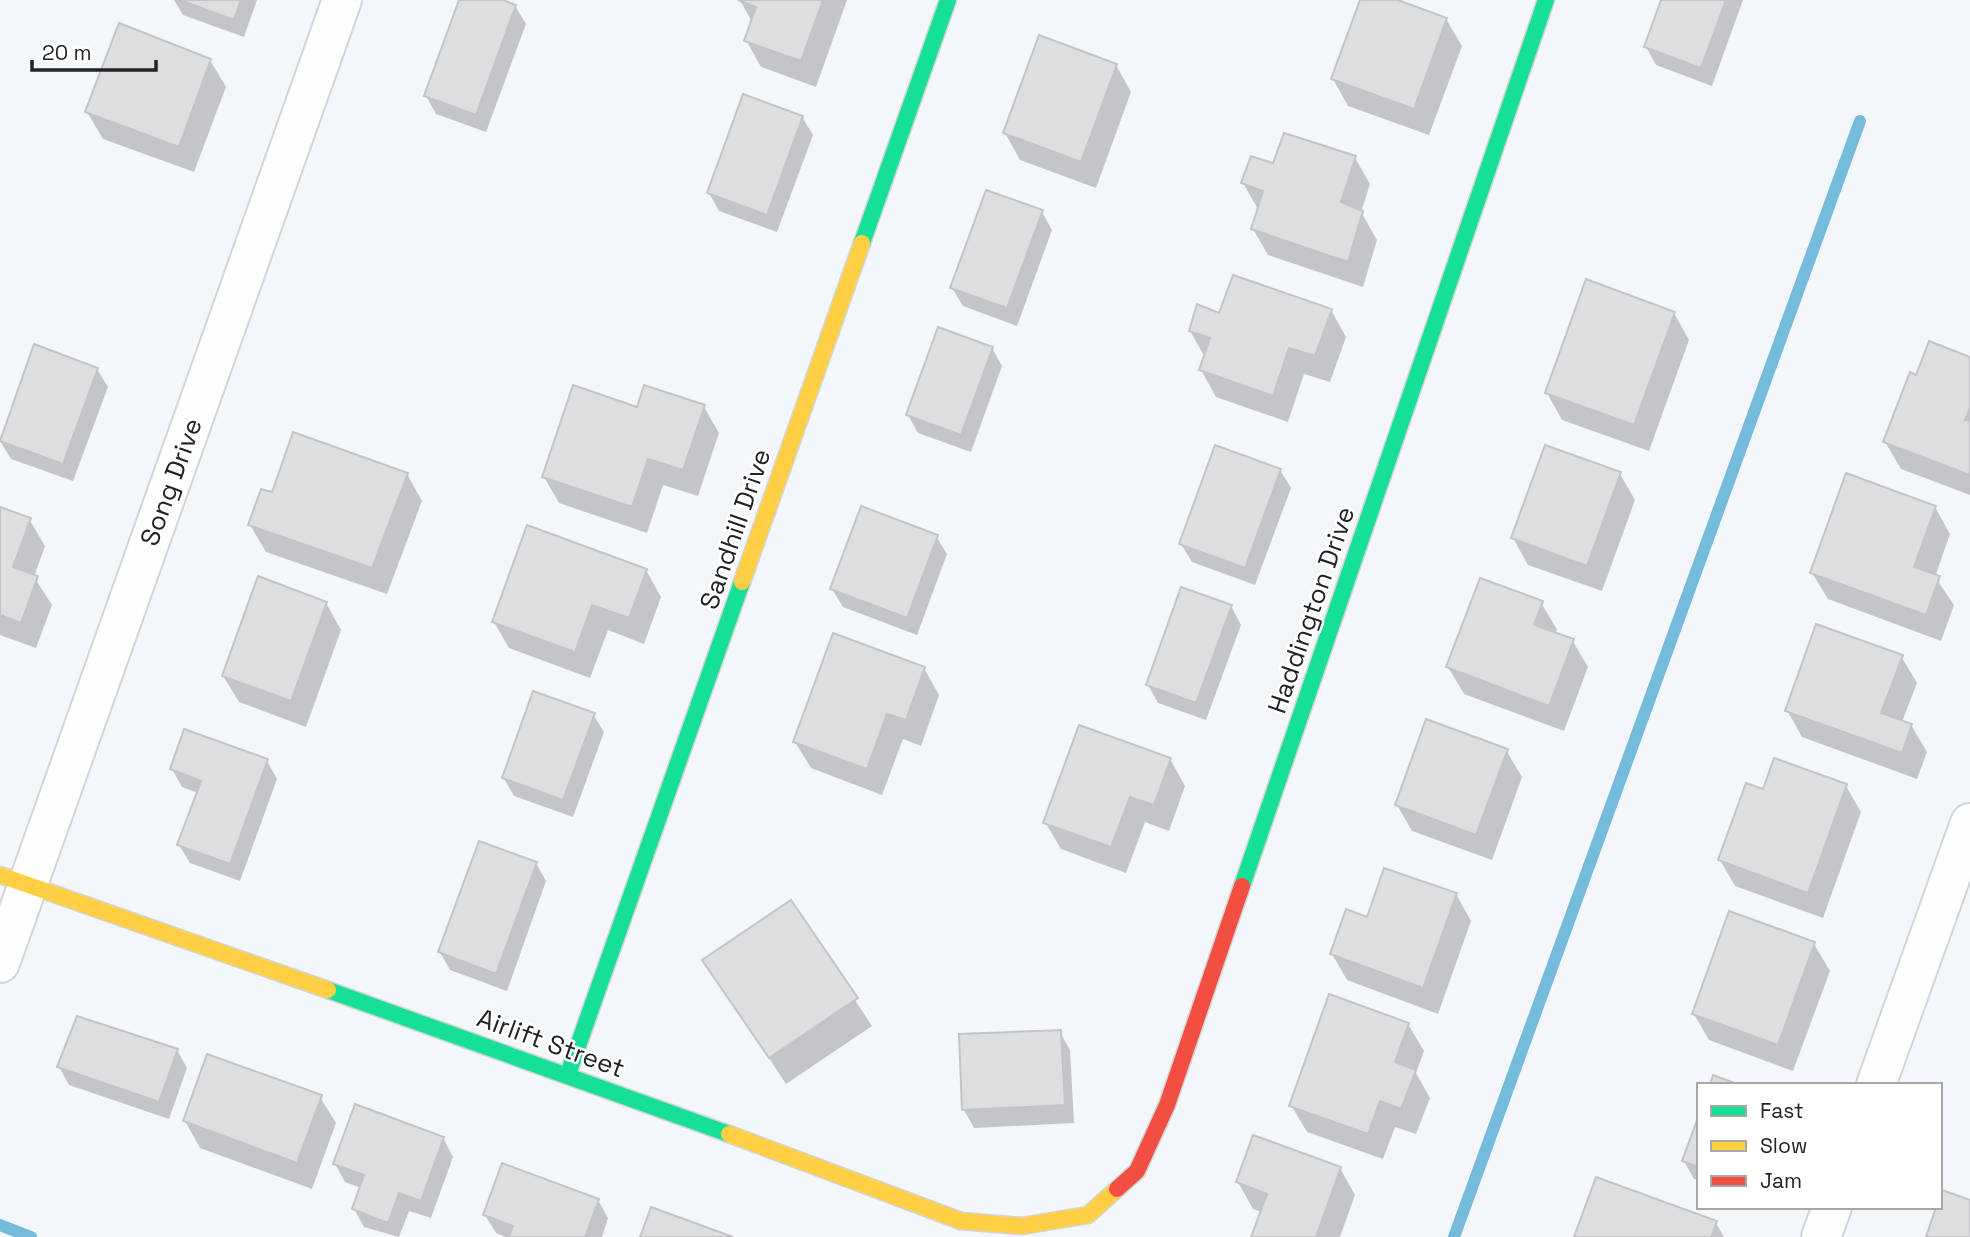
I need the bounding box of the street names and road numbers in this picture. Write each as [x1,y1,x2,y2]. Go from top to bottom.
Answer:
street label: Song Drive [132,413,210,551]
street label: Sandhill Drive [692,444,778,614]
street label: Haddington Drive [1260,502,1362,718]
street label: Airlift Street [473,1001,629,1085]

